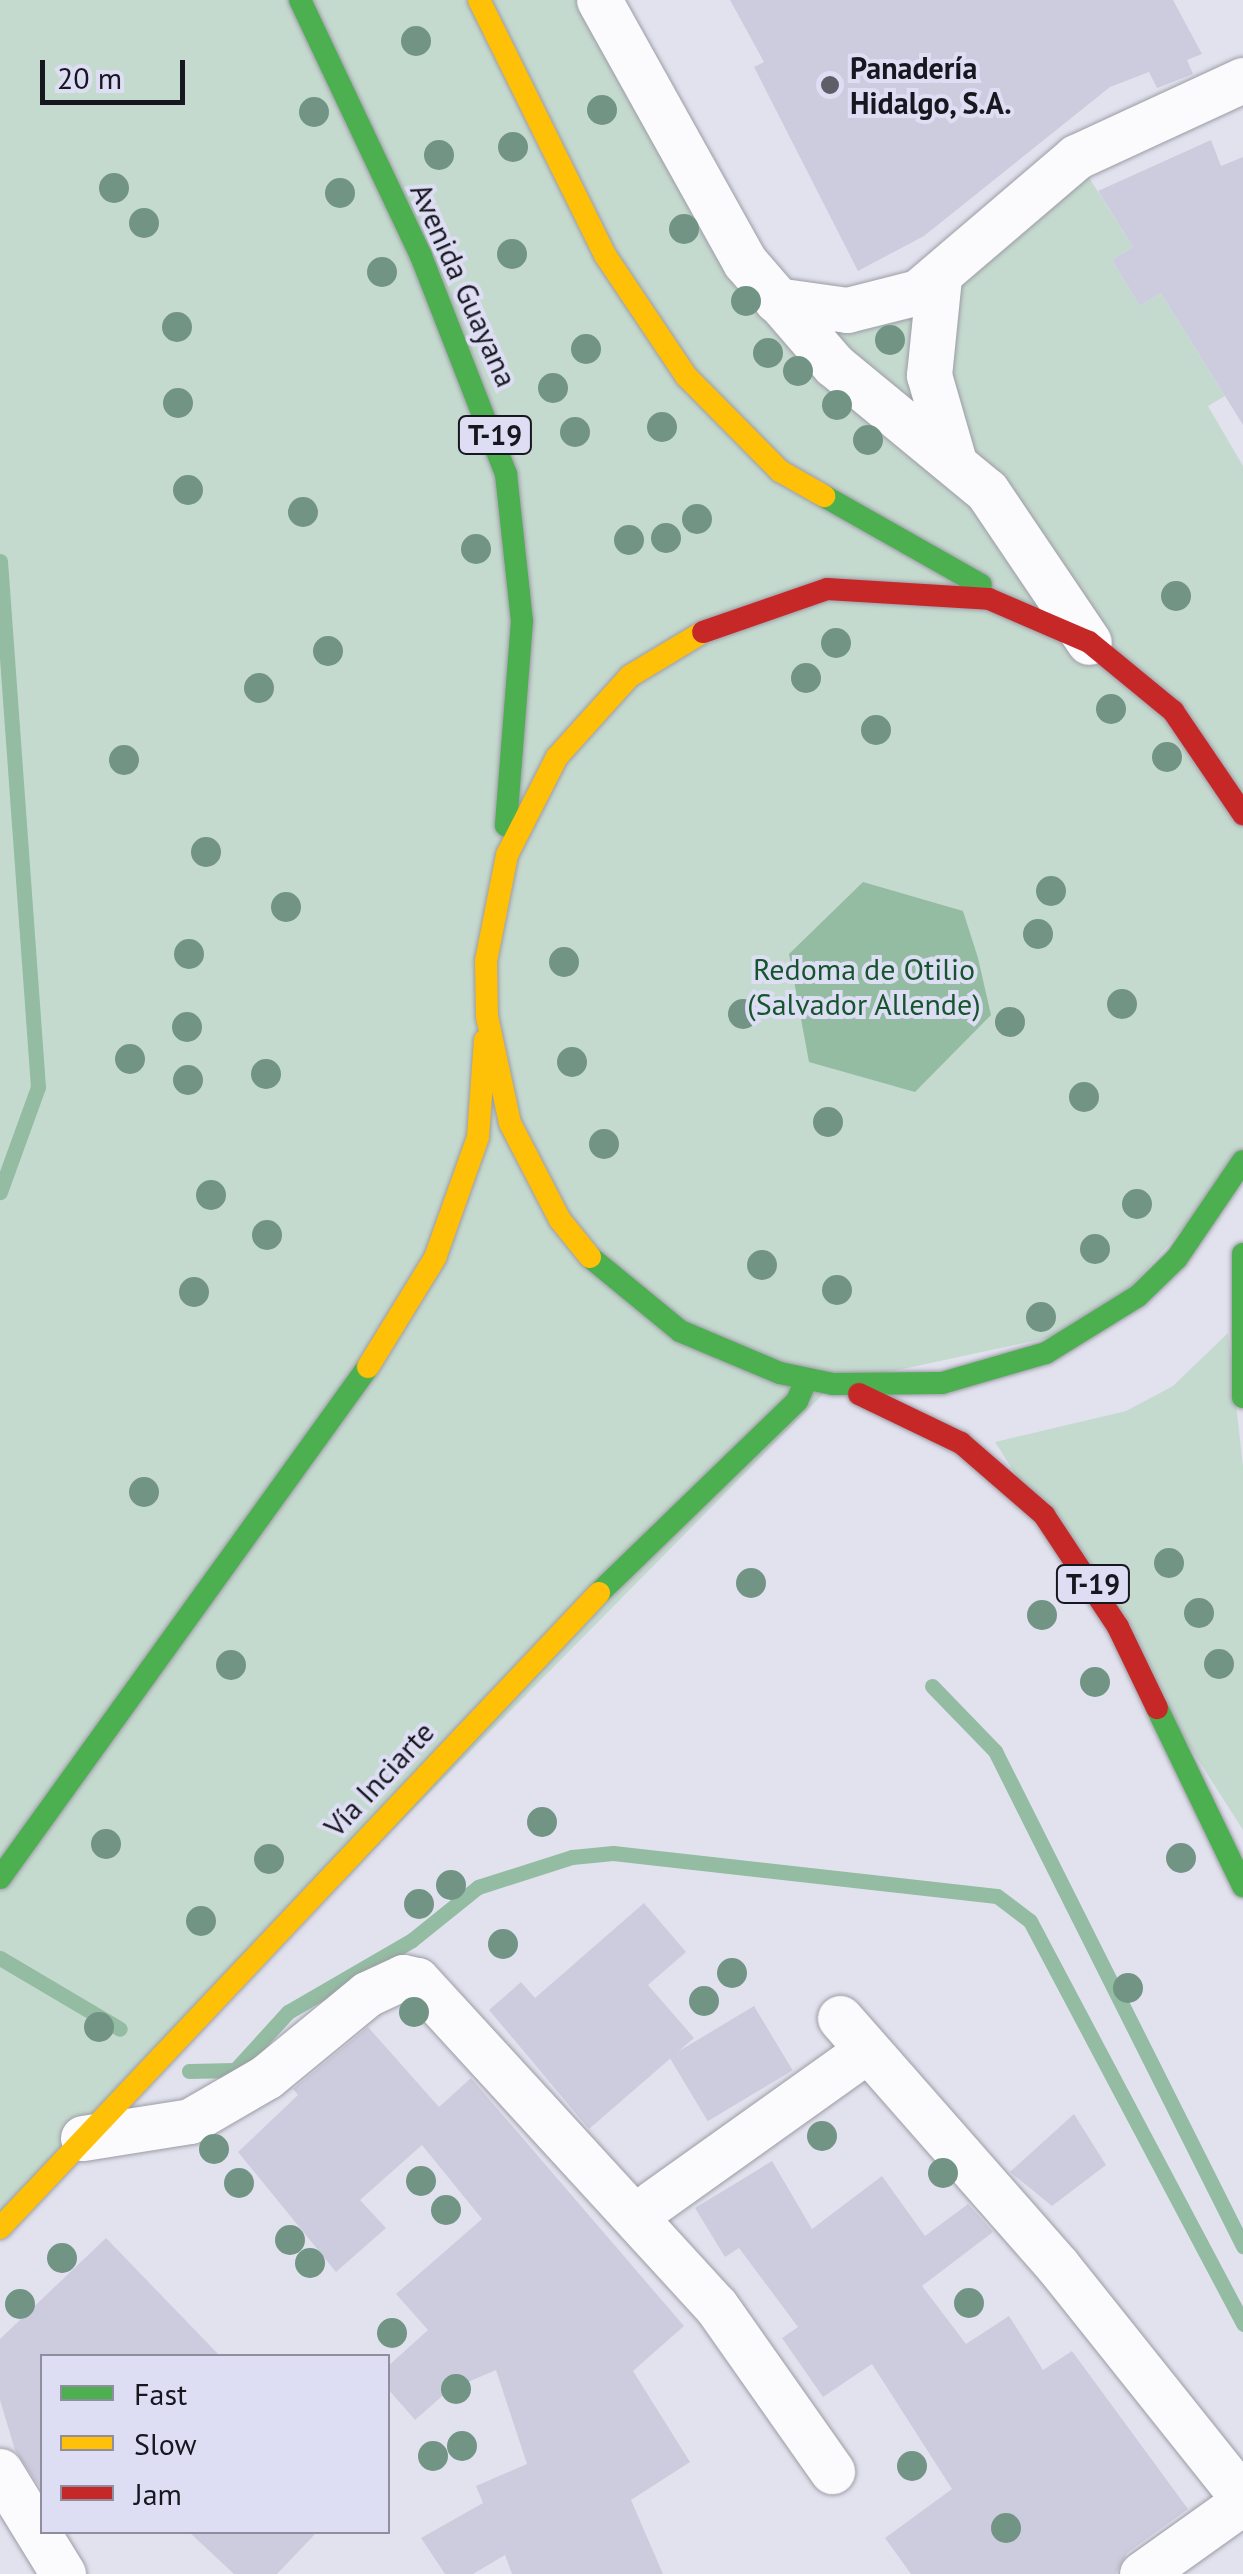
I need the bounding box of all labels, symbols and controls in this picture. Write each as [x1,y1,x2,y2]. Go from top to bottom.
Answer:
scale bar [45,40,190,102]
place label: Panadería Hidalgo, S.A. [850,50,1014,120]
text: 20 m [57,58,122,97]
marker: Panadería Hidalgo, S.A. [819,74,841,96]
street label: Avenida Guayana [403,178,525,392]
road number: T-19 [458,412,532,458]
park label: Redoma de Otilio (Salvador Allende) [747,951,981,1022]
road number: T-19 [1056,1561,1130,1607]
street label: Vía Inciarte [317,1714,441,1844]
legend [40,2354,390,2534]
text: Fast [134,2374,187,2413]
text: Slow [134,2424,197,2463]
text: Jam [134,2474,182,2513]

